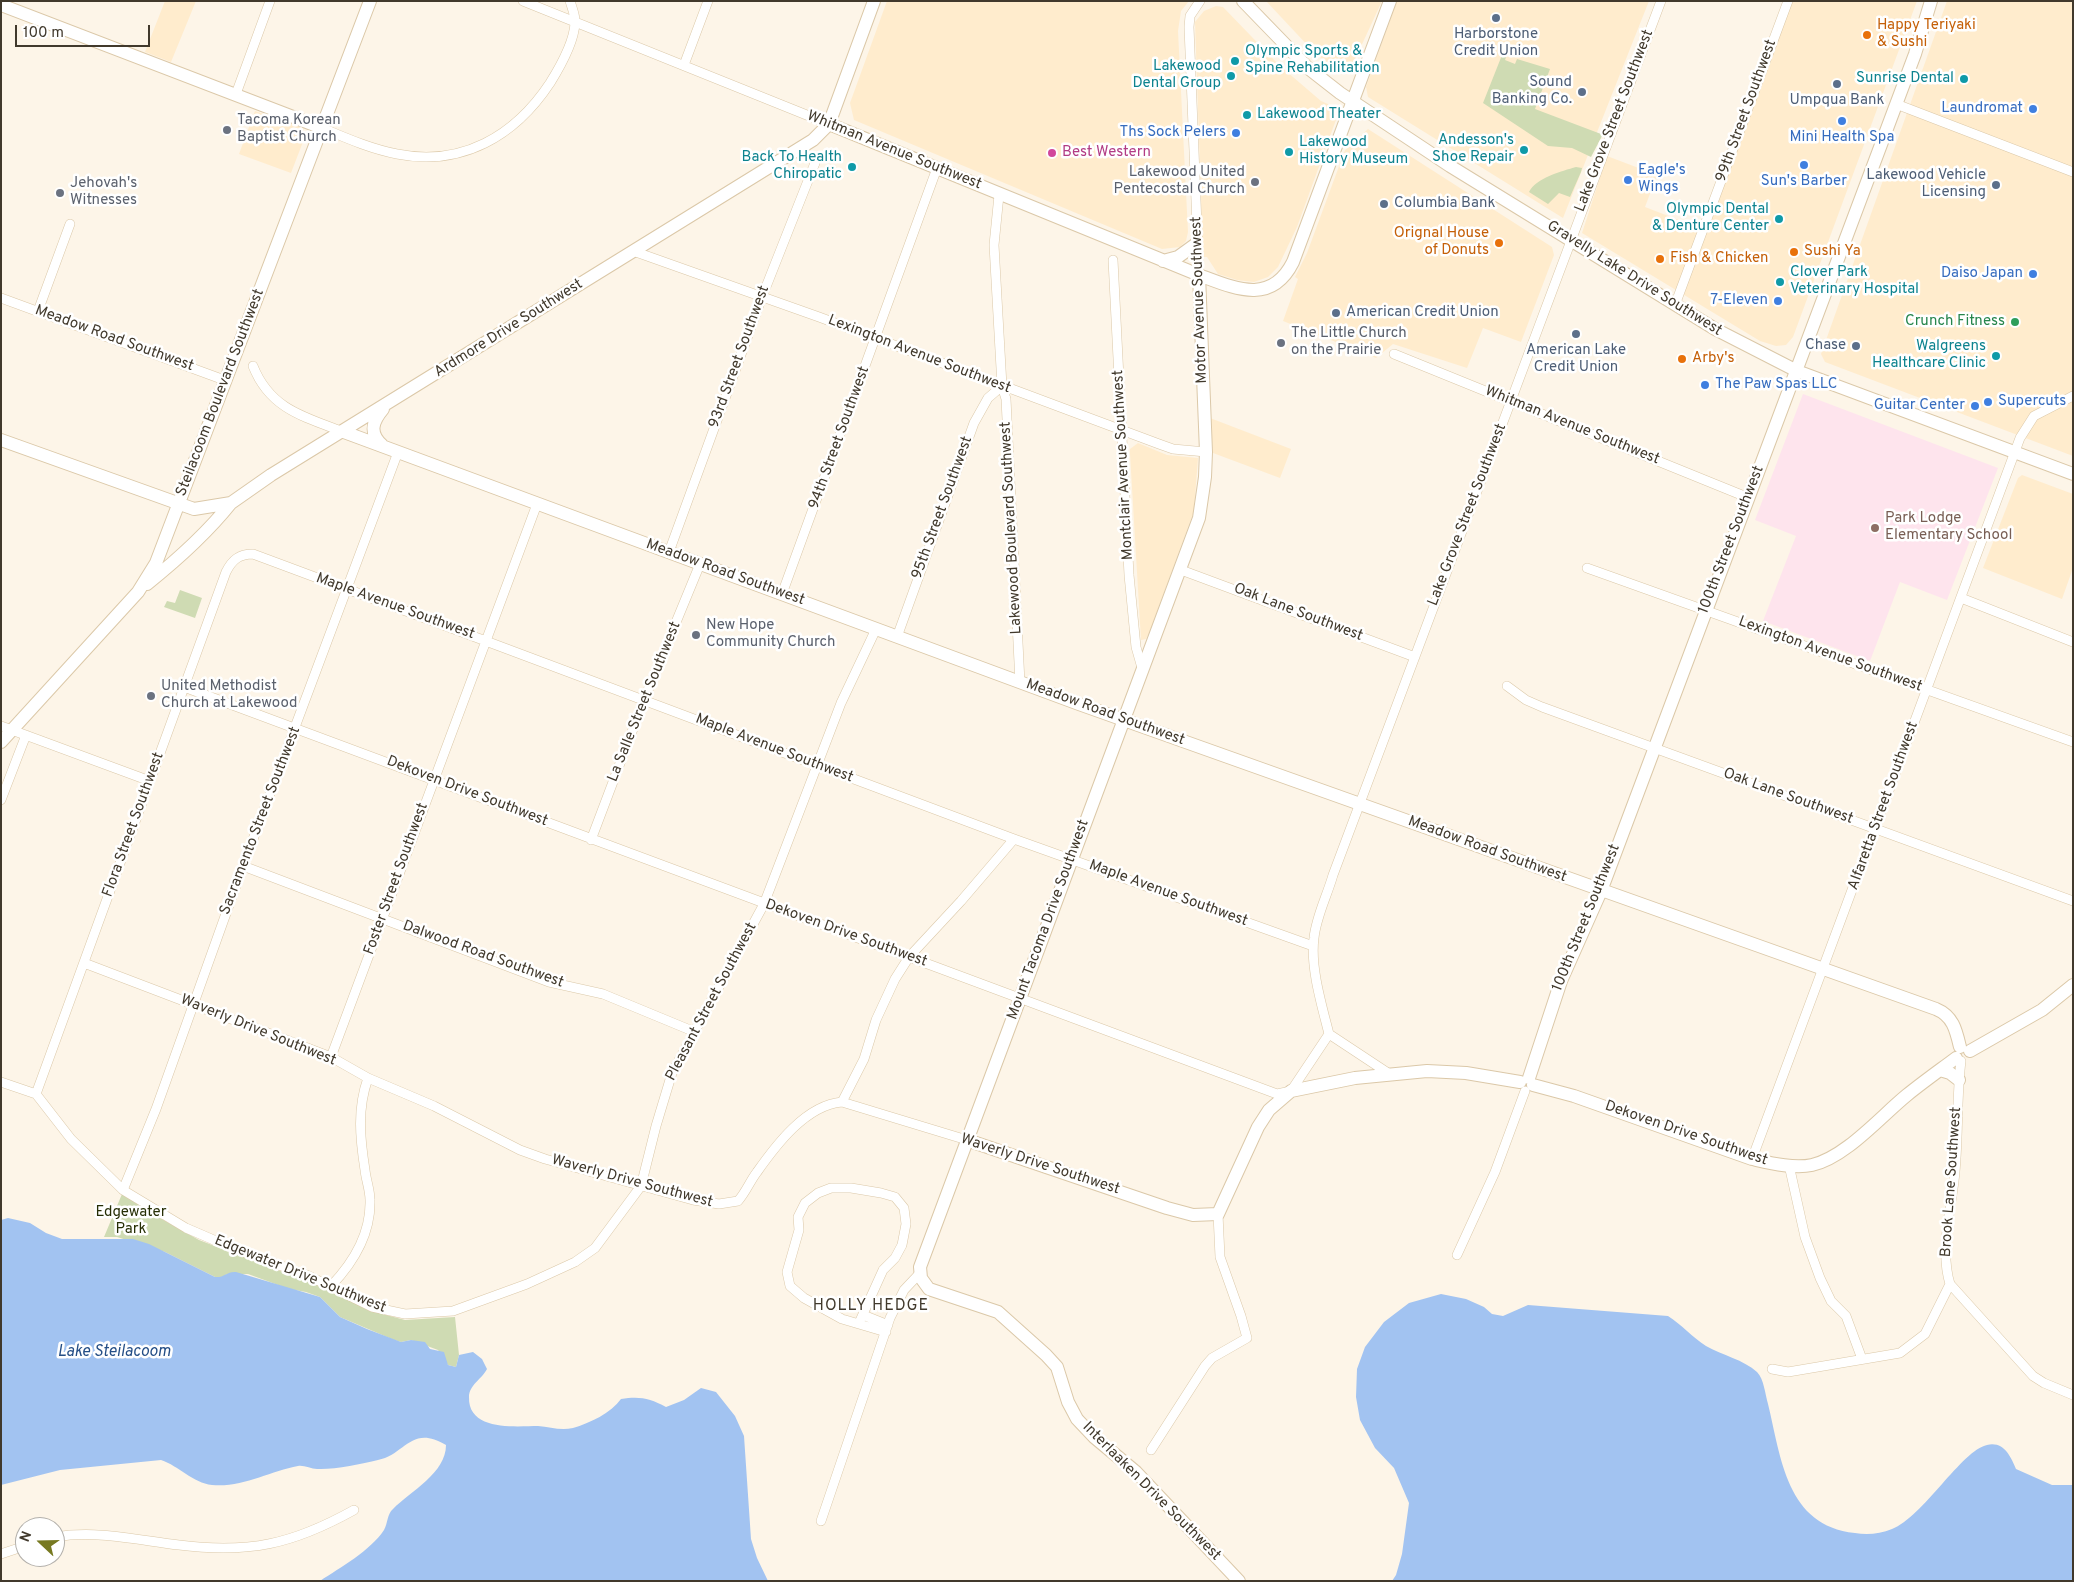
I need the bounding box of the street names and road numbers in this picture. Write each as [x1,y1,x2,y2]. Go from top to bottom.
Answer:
street label: Lake Grove Street Southwest [1572,27,1658,215]
street label: 99th Street Southwest [1713,37,1781,185]
street label: Whitman Avenue Southwest [804,108,984,194]
street label: Motor Avenue Southwest [1188,216,1212,384]
street label: Gravelly Lake Drive Southwest [1543,217,1725,341]
street label: Ardmore Drive Southwest [431,276,587,382]
street label: 93rd Street Southwest [706,283,774,431]
street label: Steilacoom Boulevard Southwest [173,287,269,499]
street label: Meadow Road Southwest [32,302,196,376]
street label: Lexington Avenue Southwest [825,312,1013,398]
street label: 94th Street Southwest [806,364,874,512]
street label: Montclair Avenue Southwest [1110,369,1138,561]
street label: Whitman Avenue Southwest [1482,383,1662,469]
street label: Lakewood Boulevard Southwest [997,421,1027,635]
street label: Lake Grove Street Southwest [1425,421,1511,609]
street label: 95th Street Southwest [909,434,977,582]
street label: 100th Street Southwest [1695,463,1769,617]
street label: Meadow Road Southwest [643,536,807,610]
street label: Maple Avenue Southwest [313,570,477,644]
street label: Oak Lane Southwest [1231,580,1365,646]
street label: Lexington Avenue Southwest [1736,613,1924,697]
street label: La Salle Street Southwest [605,619,685,785]
street label: Meadow Road Southwest [1023,676,1187,750]
street label: Maple Avenue Southwest [693,711,855,787]
street label: Alfaretta Street Southwest [1845,719,1923,893]
street label: Sacramento Street Southwest [217,724,305,918]
street label: Flora Street Southwest [99,750,169,900]
street label: Dekoven Drive Southwest [384,753,550,831]
street label: Oak Lane Southwest [1721,765,1855,829]
street label: Foster Street Southwest [361,801,433,957]
street label: Meadow Road Southwest [1405,813,1569,887]
street label: Mount Tacoma Drive Southwest [1004,817,1094,1023]
street label: 100th Street Southwest [1549,842,1625,994]
street label: Maple Avenue Southwest [1086,857,1250,931]
street label: Dekoven Drive Southwest [763,896,929,972]
street label: Dalwood Road Southwest [400,917,566,993]
street label: Pleasant Street Southwest [663,920,761,1084]
street label: Waverly Drive Southwest [178,991,338,1071]
street label: Dekoven Drive Southwest [1602,1098,1770,1170]
street label: Brook Lane Southwest [1938,1106,1966,1258]
street label: Waverly Drive Southwest [958,1131,1122,1199]
street label: Waverly Drive Southwest [549,1152,715,1212]
street label: Edgewater Drive Southwest [211,1232,389,1318]
street label: Interlaaken Drive Southwest [1078,1419,1224,1565]

